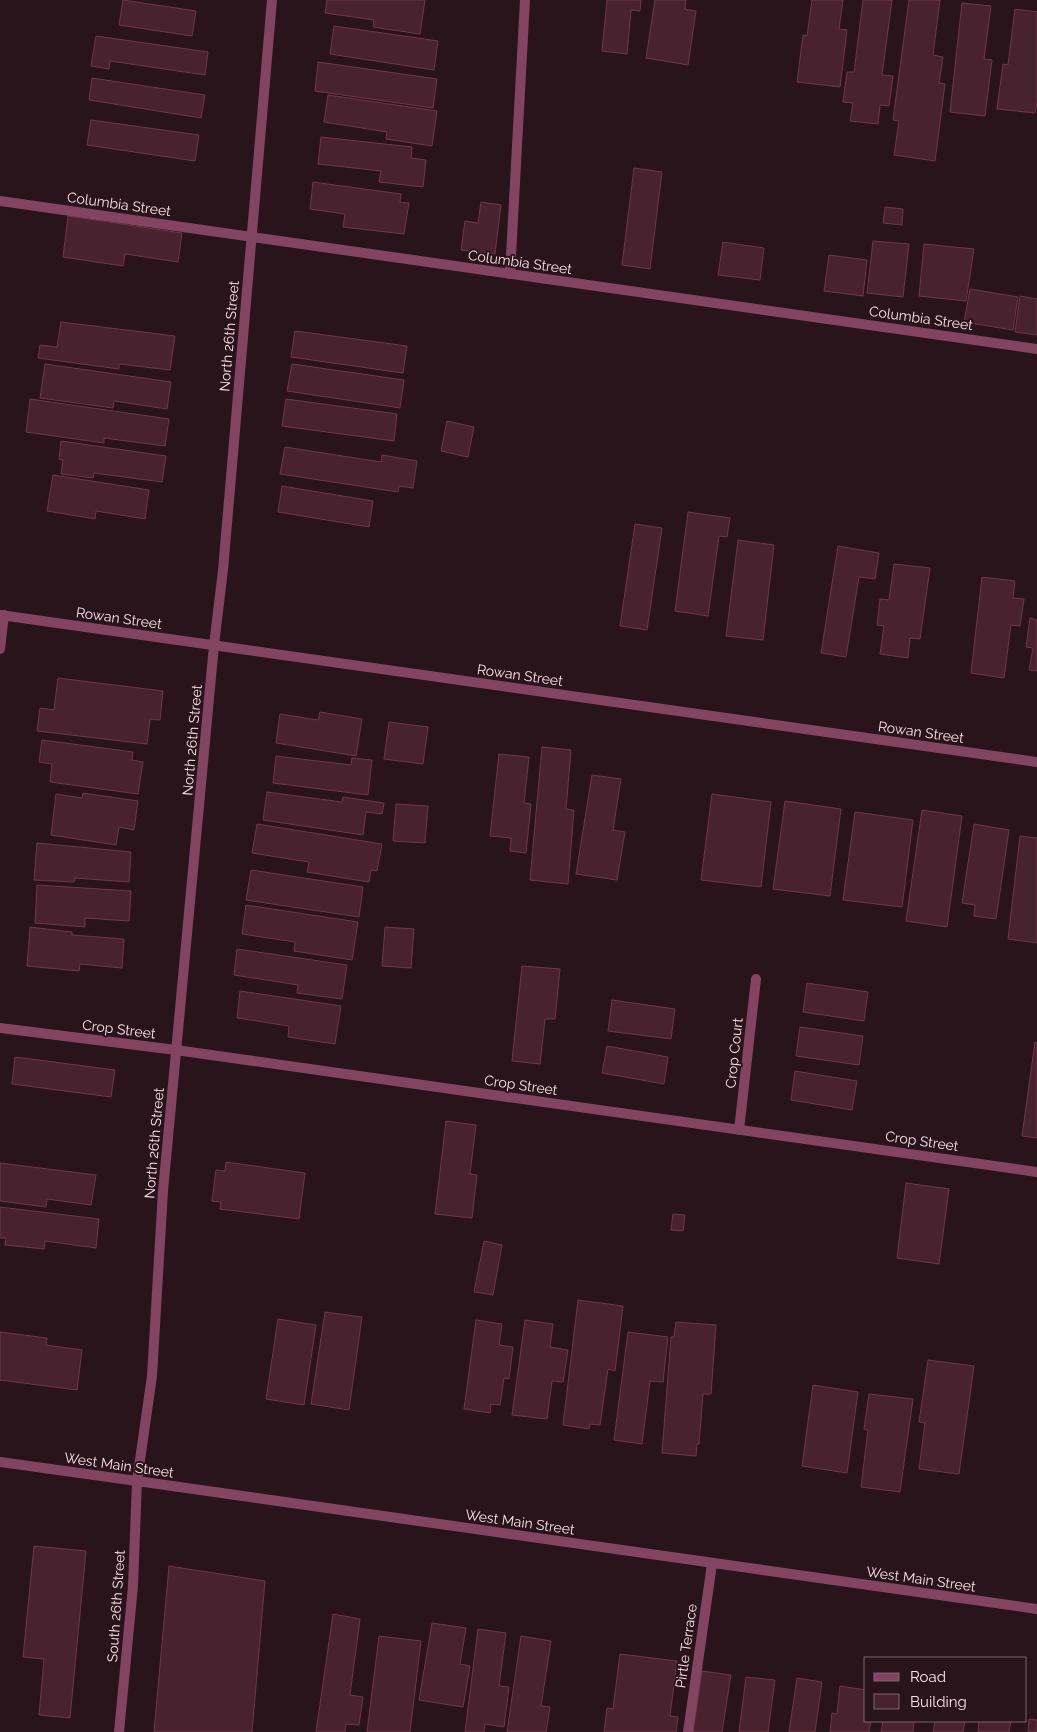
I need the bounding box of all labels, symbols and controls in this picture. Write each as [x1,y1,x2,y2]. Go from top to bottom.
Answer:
street label: Columbia Street [66,189,172,219]
street label: Columbia Street [467,247,573,277]
street label: North 26th Street [216,280,242,392]
street label: Columbia Street [868,303,974,333]
street label: Rowan Street [75,604,163,632]
street label: Rowan Street [476,661,564,689]
street label: North 26th Street [179,684,205,796]
street label: Rowan Street [877,718,965,746]
street label: Crop Street [81,1017,157,1041]
street label: Crop Court [722,1017,746,1089]
street label: Crop Street [483,1072,559,1098]
street label: North 26th Street [141,1087,167,1199]
street label: Crop Street [884,1128,960,1154]
street label: West Main Street [63,1449,175,1481]
street label: West Main Street [464,1506,576,1538]
street label: South 26th Street [104,1549,128,1663]
street label: West Main Street [865,1563,977,1595]
street label: Pirtle Terrace [672,1603,700,1689]
legend [864,1657,1027,1722]
text: Road [910,1668,946,1686]
text: Building [910,1693,967,1711]

